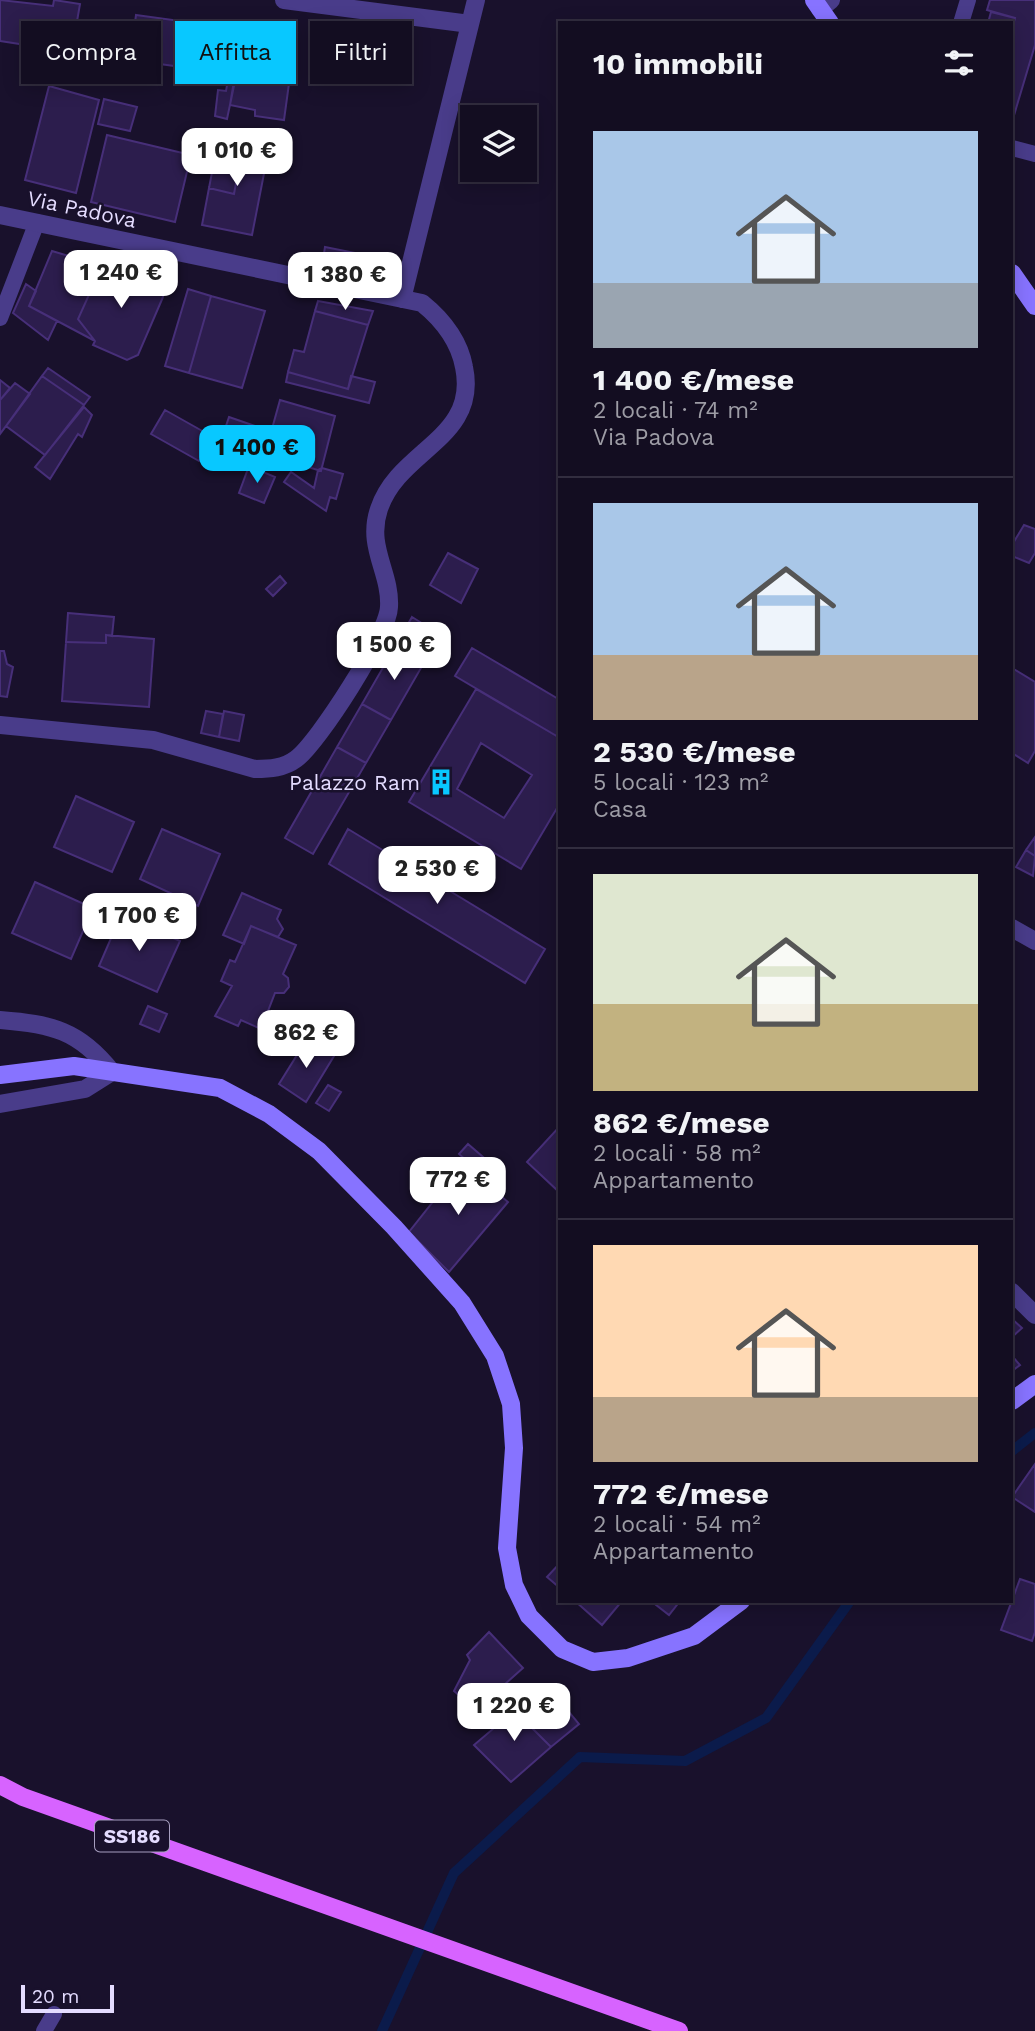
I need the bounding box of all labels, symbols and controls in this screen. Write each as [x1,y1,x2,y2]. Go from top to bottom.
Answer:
chip: Compra [21,21,161,84]
chip: Affitta [175,21,296,84]
chip: Filtri [310,21,412,84]
icon: filters [940,44,978,82]
text: 10 immobili [593,46,763,81]
map controls [460,105,537,182]
button: layers [460,105,537,182]
pin: 1 010 € [172,128,302,188]
text: 1 010 € [198,137,276,164]
icon: home [723,176,849,302]
street label: Via Padova [25,185,139,233]
pin: 1 240 € [56,250,186,310]
pin: 1 380 € [280,252,410,312]
text: 1 240 € [80,259,162,286]
text: 1 380 € [304,261,386,288]
text: 1 400 €/mese [593,362,794,397]
text: 2 locali · 74 m² [593,397,758,424]
text: Via Padova [593,424,714,451]
pin: 1 400 € [192,426,322,485]
text: 1 400 € [215,434,299,461]
icon: home [723,548,849,674]
pin: 1 500 € [329,622,459,682]
text: 1 500 € [353,631,435,658]
text: 2 530 €/mese [593,734,796,769]
building icon: Palazzo Ram [426,767,456,797]
text: 5 locali · 123 m² [593,769,769,796]
place label: Palazzo Ram [289,770,420,795]
text: Casa [593,796,647,823]
pin: 2 530 € [372,846,502,906]
text: 2 530 € [395,855,479,882]
pin: 1 700 € [74,894,204,953]
text: 1 700 € [98,902,180,929]
icon: home [723,919,849,1045]
pin: 862 € [257,1010,355,1070]
text: 862 € [273,1019,339,1046]
text: 862 €/mese [593,1105,770,1140]
text: 2 locali · 58 m² [593,1140,761,1167]
pin: 772 € [409,1158,507,1217]
text: 772 € [426,1166,490,1193]
text: Appartamento [593,1167,754,1194]
icon: home [723,1290,849,1416]
text: 772 €/mese [593,1476,769,1511]
text: 2 locali · 54 m² [593,1511,761,1538]
text: Appartamento [593,1538,754,1565]
pin: 1 220 € [449,1684,579,1743]
text: 1 220 € [473,1692,555,1719]
road number: SS186 [95,1820,169,1852]
scale bar [21,1982,114,2014]
text: 20 m [32,1985,79,2008]

